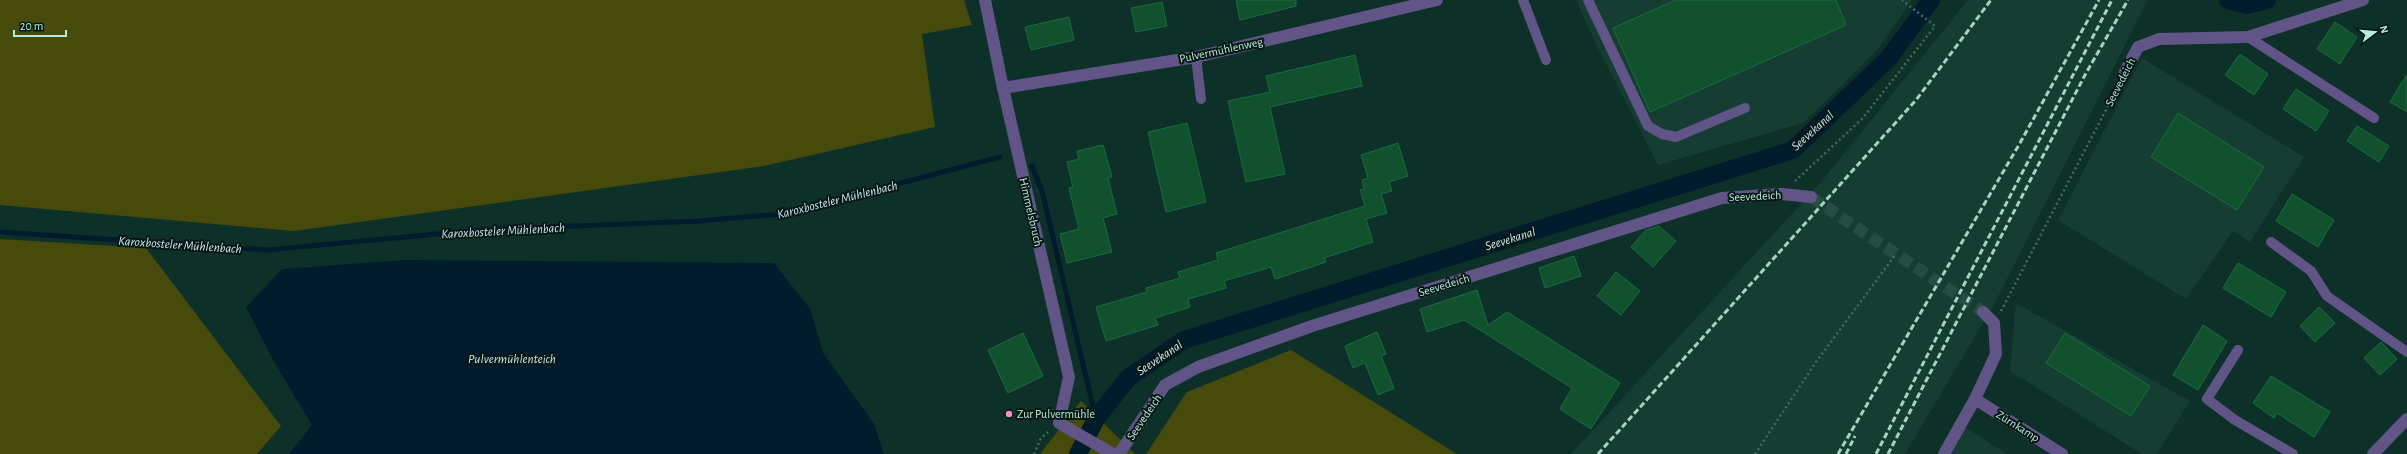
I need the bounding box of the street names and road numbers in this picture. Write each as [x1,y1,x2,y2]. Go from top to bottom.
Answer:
street label: Pulvermühlenweg [1178,35,1264,65]
street label: Seevedeich [2103,56,2137,108]
street label: Himmelsbruch [1017,177,1045,247]
street label: Seevedeich [1728,189,1782,203]
street label: Seevedeich [1417,272,1471,298]
street label: Seevedeich [1124,392,1164,442]
street label: Zürnkamp [1994,408,2042,444]

